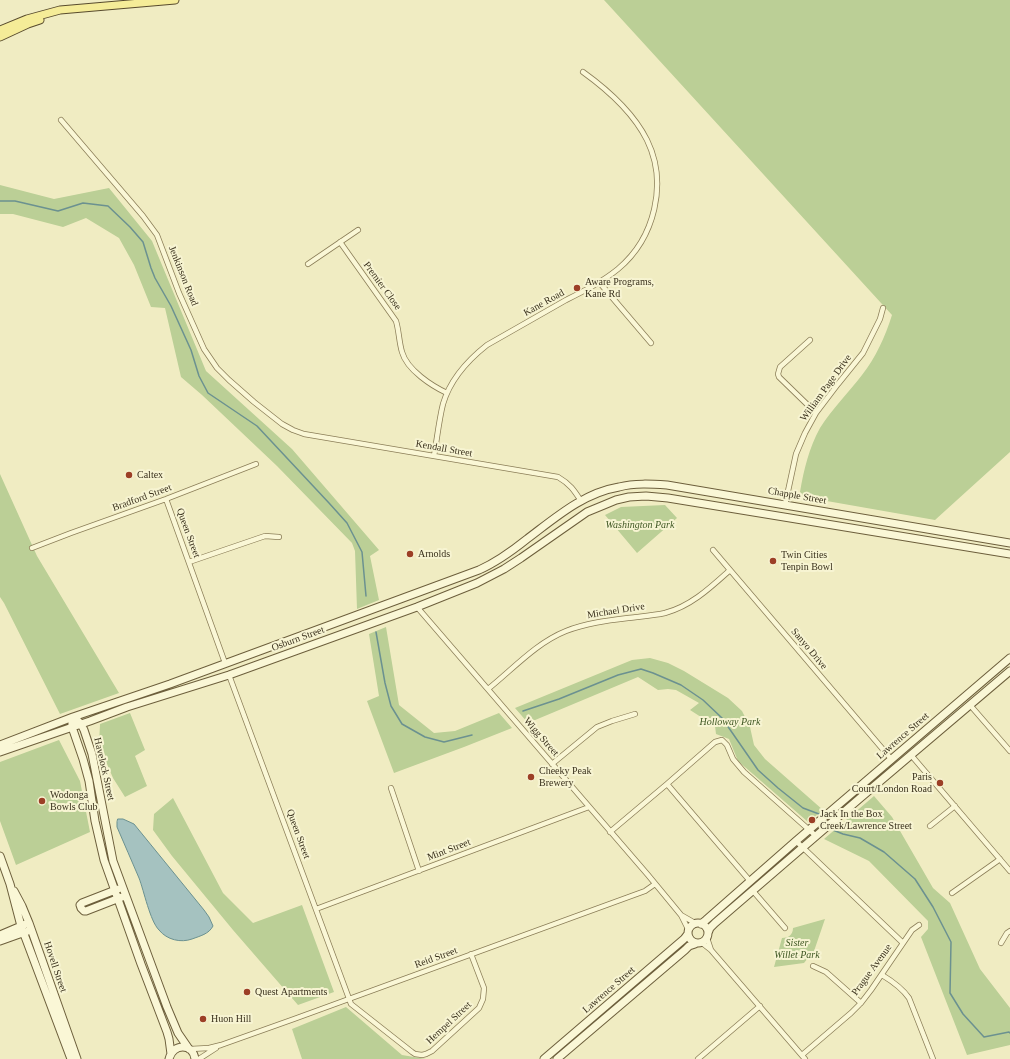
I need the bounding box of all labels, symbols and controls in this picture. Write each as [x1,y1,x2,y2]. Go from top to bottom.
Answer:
street label: Jenkinson Road [166,244,200,308]
street label: Premier Close [360,259,404,313]
place label: Aware Programs, Kane Rd [585,276,654,300]
marker: Aware Programs, Kane Rd [572,283,582,293]
street label: Kane Road [522,287,566,319]
street label: William Page Drive [798,352,854,424]
street label: Kendall Street [415,438,473,460]
place label: Caltex [137,469,163,481]
marker: Caltex [124,470,134,480]
street label: Bradford Street [111,482,173,514]
street label: Chapple Street [767,485,827,507]
street label: Queen Street [173,507,203,559]
park label: Washington Park [606,519,674,531]
place label: Arnolds [418,548,450,560]
marker: Arnolds [405,549,415,559]
place label: Twin Cities Tenpin Bowl [781,549,833,572]
marker: Twin Cities Tenpin Bowl [768,556,778,566]
street label: Michael Drive [586,601,646,621]
street label: Osburn Street [270,624,326,654]
street label: Sanyo Drive [788,626,830,672]
street label: Lawrence Street [874,710,932,762]
street label: Wigg Street [521,715,561,759]
park label: Holloway Park [700,716,760,728]
street label: Havelock Street [91,736,117,802]
place label: Cheeky Peak Brewery [539,765,591,788]
place label: Paris Court/London Road [852,771,932,794]
marker: Cheeky Peak Brewery [526,772,536,782]
marker: Paris Court/London Road [935,778,945,788]
place label: Wodonga Bowls Club [50,789,98,812]
marker: Wodonga Bowls Club [37,796,47,806]
street label: Queen Street [283,808,313,860]
place label: Jack In the Box Creek/Lawrence Street [820,808,912,832]
marker: Jack In the Box Creek/Lawrence Street [807,815,817,825]
street label: Mint Street [426,836,472,864]
park label: Sister Willet Park [774,937,820,960]
street label: Hovell Street [41,940,69,994]
street label: Prague Avenue [849,942,895,998]
street label: Reid Street [413,945,459,971]
street label: Lawrence Street [580,964,638,1016]
place label: Quest Apartments [255,986,327,998]
marker: Quest Apartments [242,987,252,997]
street label: Hempel Street [424,999,474,1047]
place label: Huon Hill [211,1013,251,1025]
marker: Huon Hill [198,1014,208,1024]

